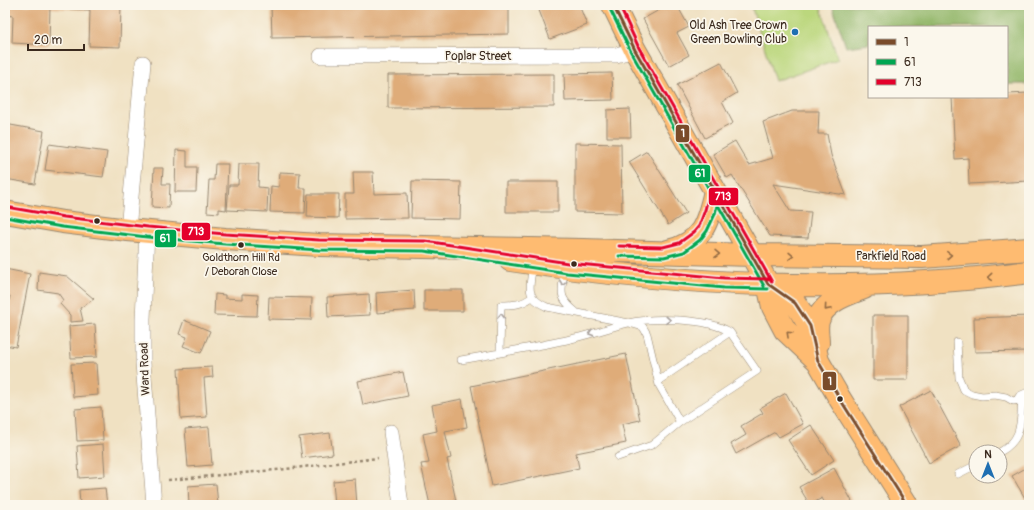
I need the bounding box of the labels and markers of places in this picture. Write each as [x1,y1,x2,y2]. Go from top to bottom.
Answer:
place label: Old Ash Tree Crown Green Bowling Club [689,18,787,47]
marker: Old Ash Tree Crown Green Bowling Club [790,27,800,37]
unlabelled marker [92,216,102,226]
marker: Goldthorn Hill Rd / Deborah Close [236,240,246,250]
place label: Goldthorn Hill Rd / Deborah Close [202,251,280,278]
unlabelled marker [569,259,579,269]
unlabelled marker [835,394,845,404]

